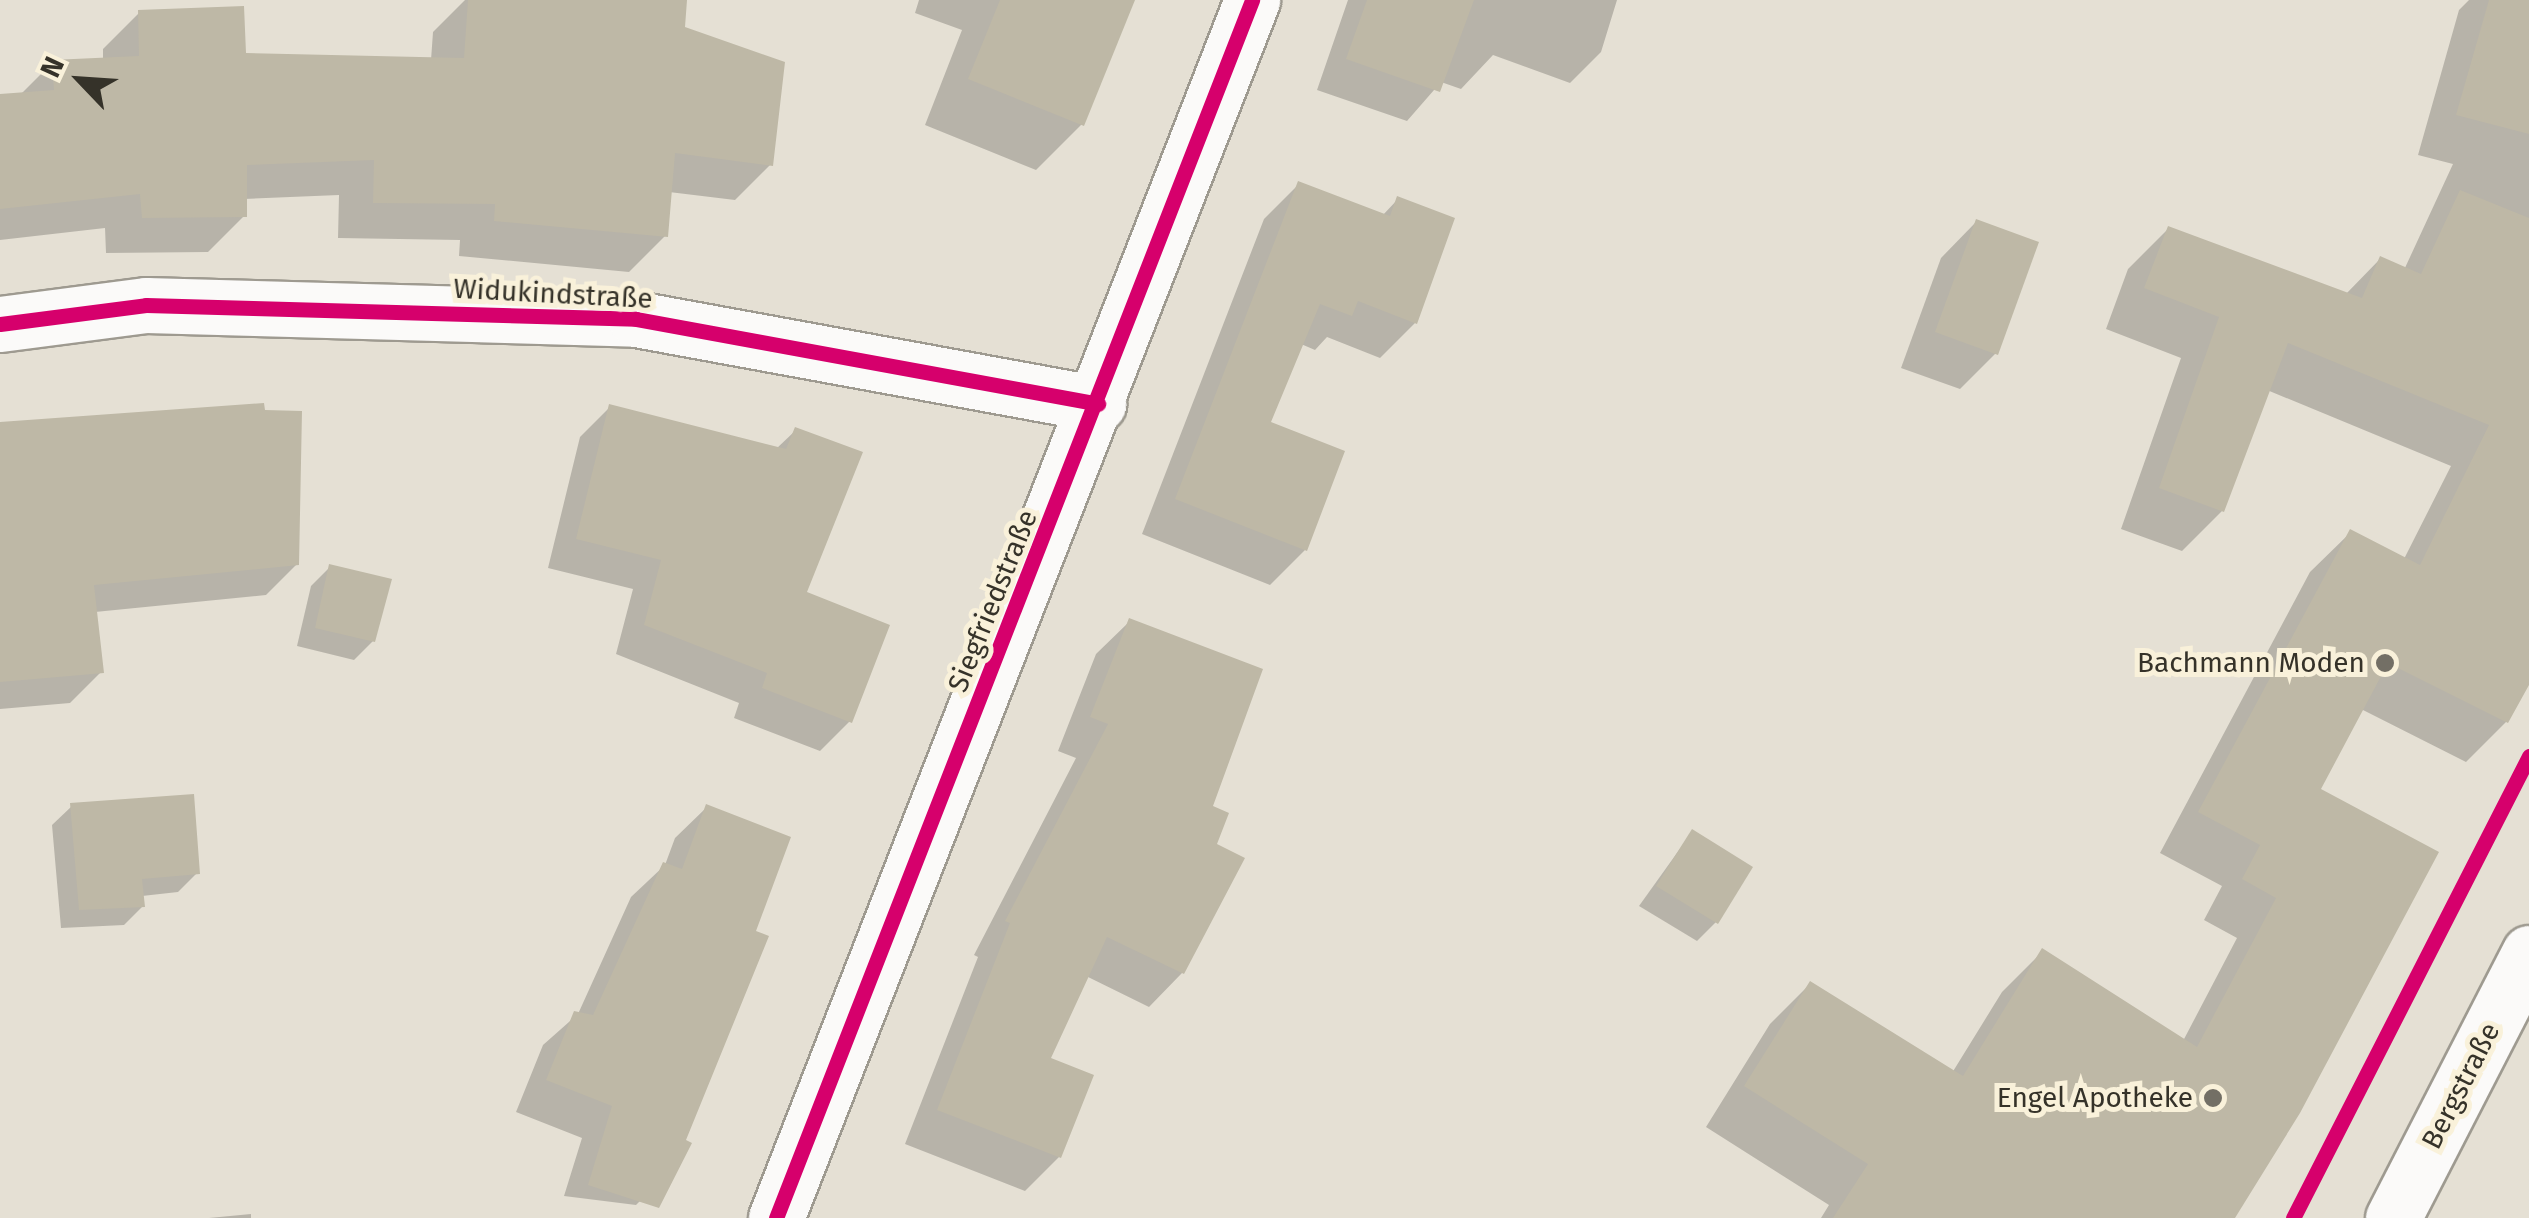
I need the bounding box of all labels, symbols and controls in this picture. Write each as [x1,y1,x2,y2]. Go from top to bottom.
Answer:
north arrow [30,30,130,130]
text: N [33,52,71,83]
street label: Widukindstraße [452,272,654,316]
street label: Siegfriedstraße [941,505,1045,697]
place label: Bachmann Moden [2137,646,2365,680]
marker: Bachmann Moden [2374,652,2396,674]
street label: Bergstraße [2415,1017,2507,1155]
place label: Engel Apotheke [1997,1081,2193,1115]
marker: Engel Apotheke [2202,1087,2224,1109]

